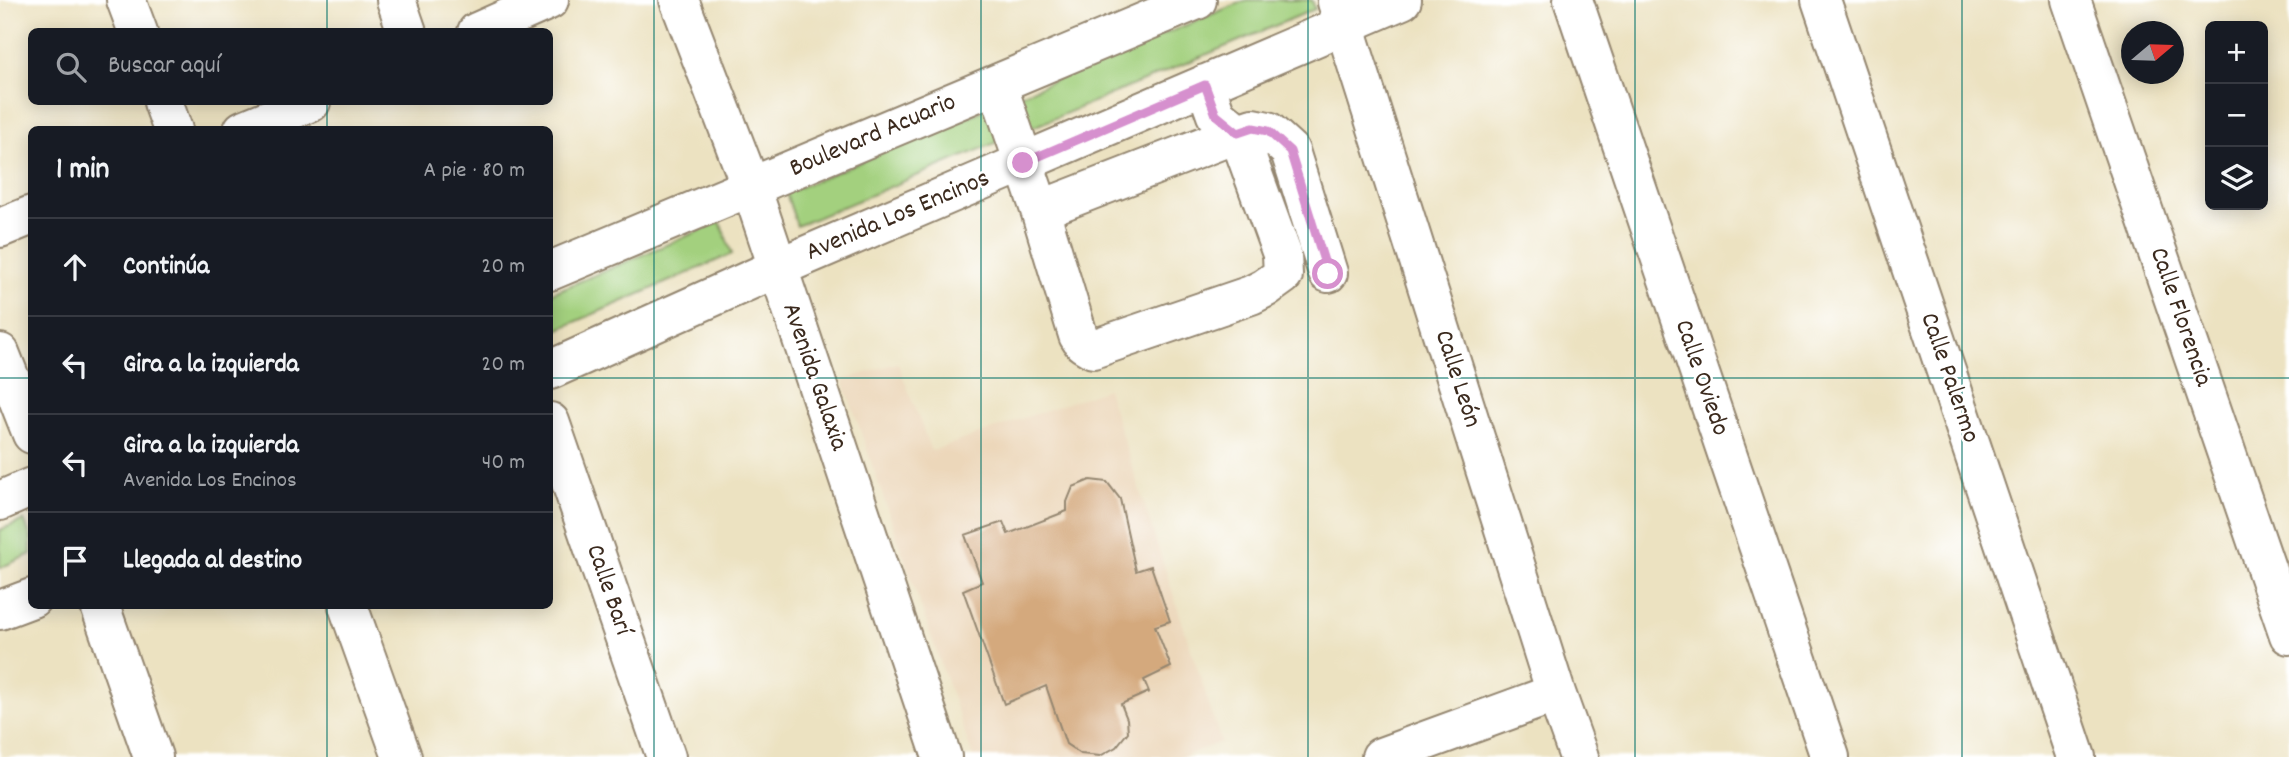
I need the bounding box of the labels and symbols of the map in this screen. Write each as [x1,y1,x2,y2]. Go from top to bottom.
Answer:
north arrow [2121,21,2184,84]
street label: Boulevard Acuario [784,84,962,188]
route end [1007,147,1038,178]
street label: Avenida Los Encinos [800,161,996,271]
street label: Calle Florencia [2139,243,2221,392]
route start [1312,258,1343,289]
street label: Avenida Galaxia [771,298,857,457]
street label: Calle Palermo [1909,308,1989,448]
street label: Calle Oviedo [1664,315,1738,441]
street label: Calle León [1424,326,1490,432]
street label: Calle Barí [575,540,641,642]

